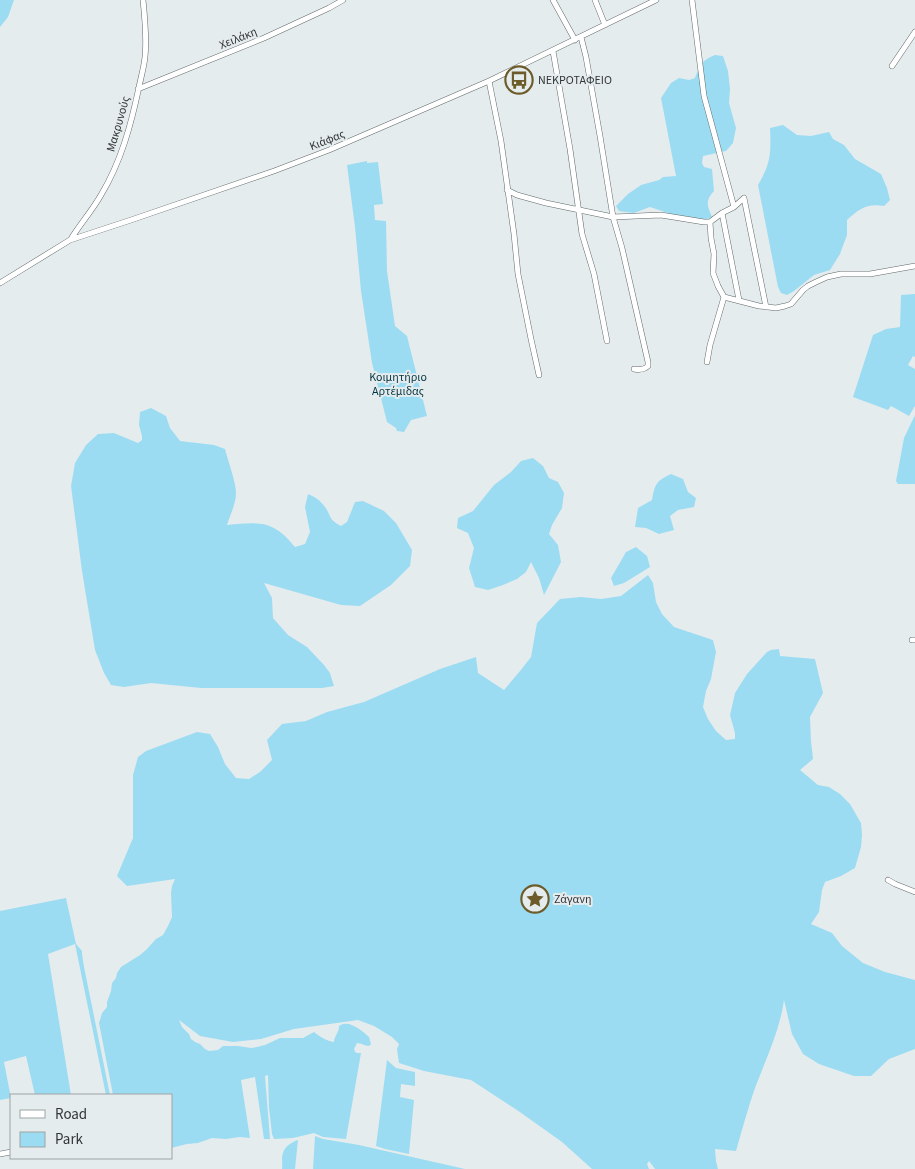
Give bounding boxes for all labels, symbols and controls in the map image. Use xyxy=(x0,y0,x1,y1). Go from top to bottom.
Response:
street label: Χειλάκη xyxy=(217,23,260,54)
bus stop icon: ΝΕΚΡΟΤΑΦΕΙΟ xyxy=(504,65,534,95)
place label: ΝΕΚΡΟΤΑΦΕΙΟ xyxy=(538,72,612,89)
street label: Μακρυνούς xyxy=(102,94,135,154)
street label: Κιάφας xyxy=(307,126,347,155)
park label: Κοιμητήριο Αρτέμιδας xyxy=(369,369,427,400)
place icon: Ζάγανη xyxy=(520,884,550,914)
place label: Ζάγανη xyxy=(554,891,591,908)
legend xyxy=(10,1094,172,1159)
text: Road xyxy=(55,1104,87,1125)
text: Park xyxy=(55,1129,84,1150)

